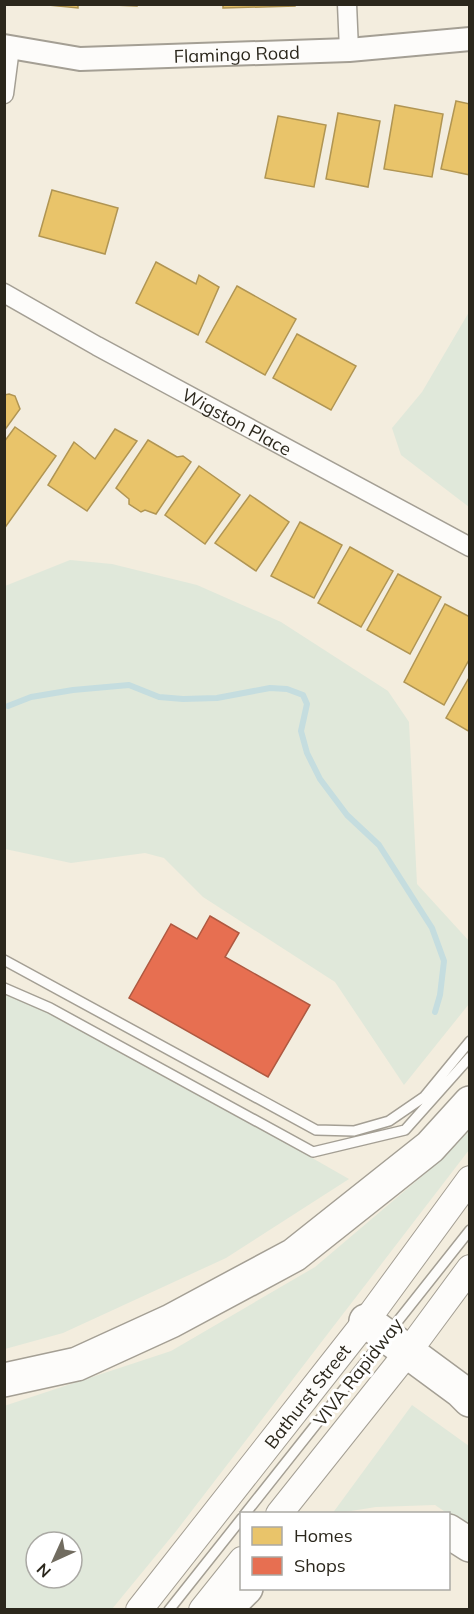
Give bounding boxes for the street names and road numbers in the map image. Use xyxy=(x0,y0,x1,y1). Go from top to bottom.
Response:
street label: Flamingo Road xyxy=(173,40,300,67)
street label: Wigston Place xyxy=(178,383,296,460)
street label: VIVA Rapidway xyxy=(308,1313,408,1431)
street label: Bathurst Street xyxy=(259,1339,355,1453)

